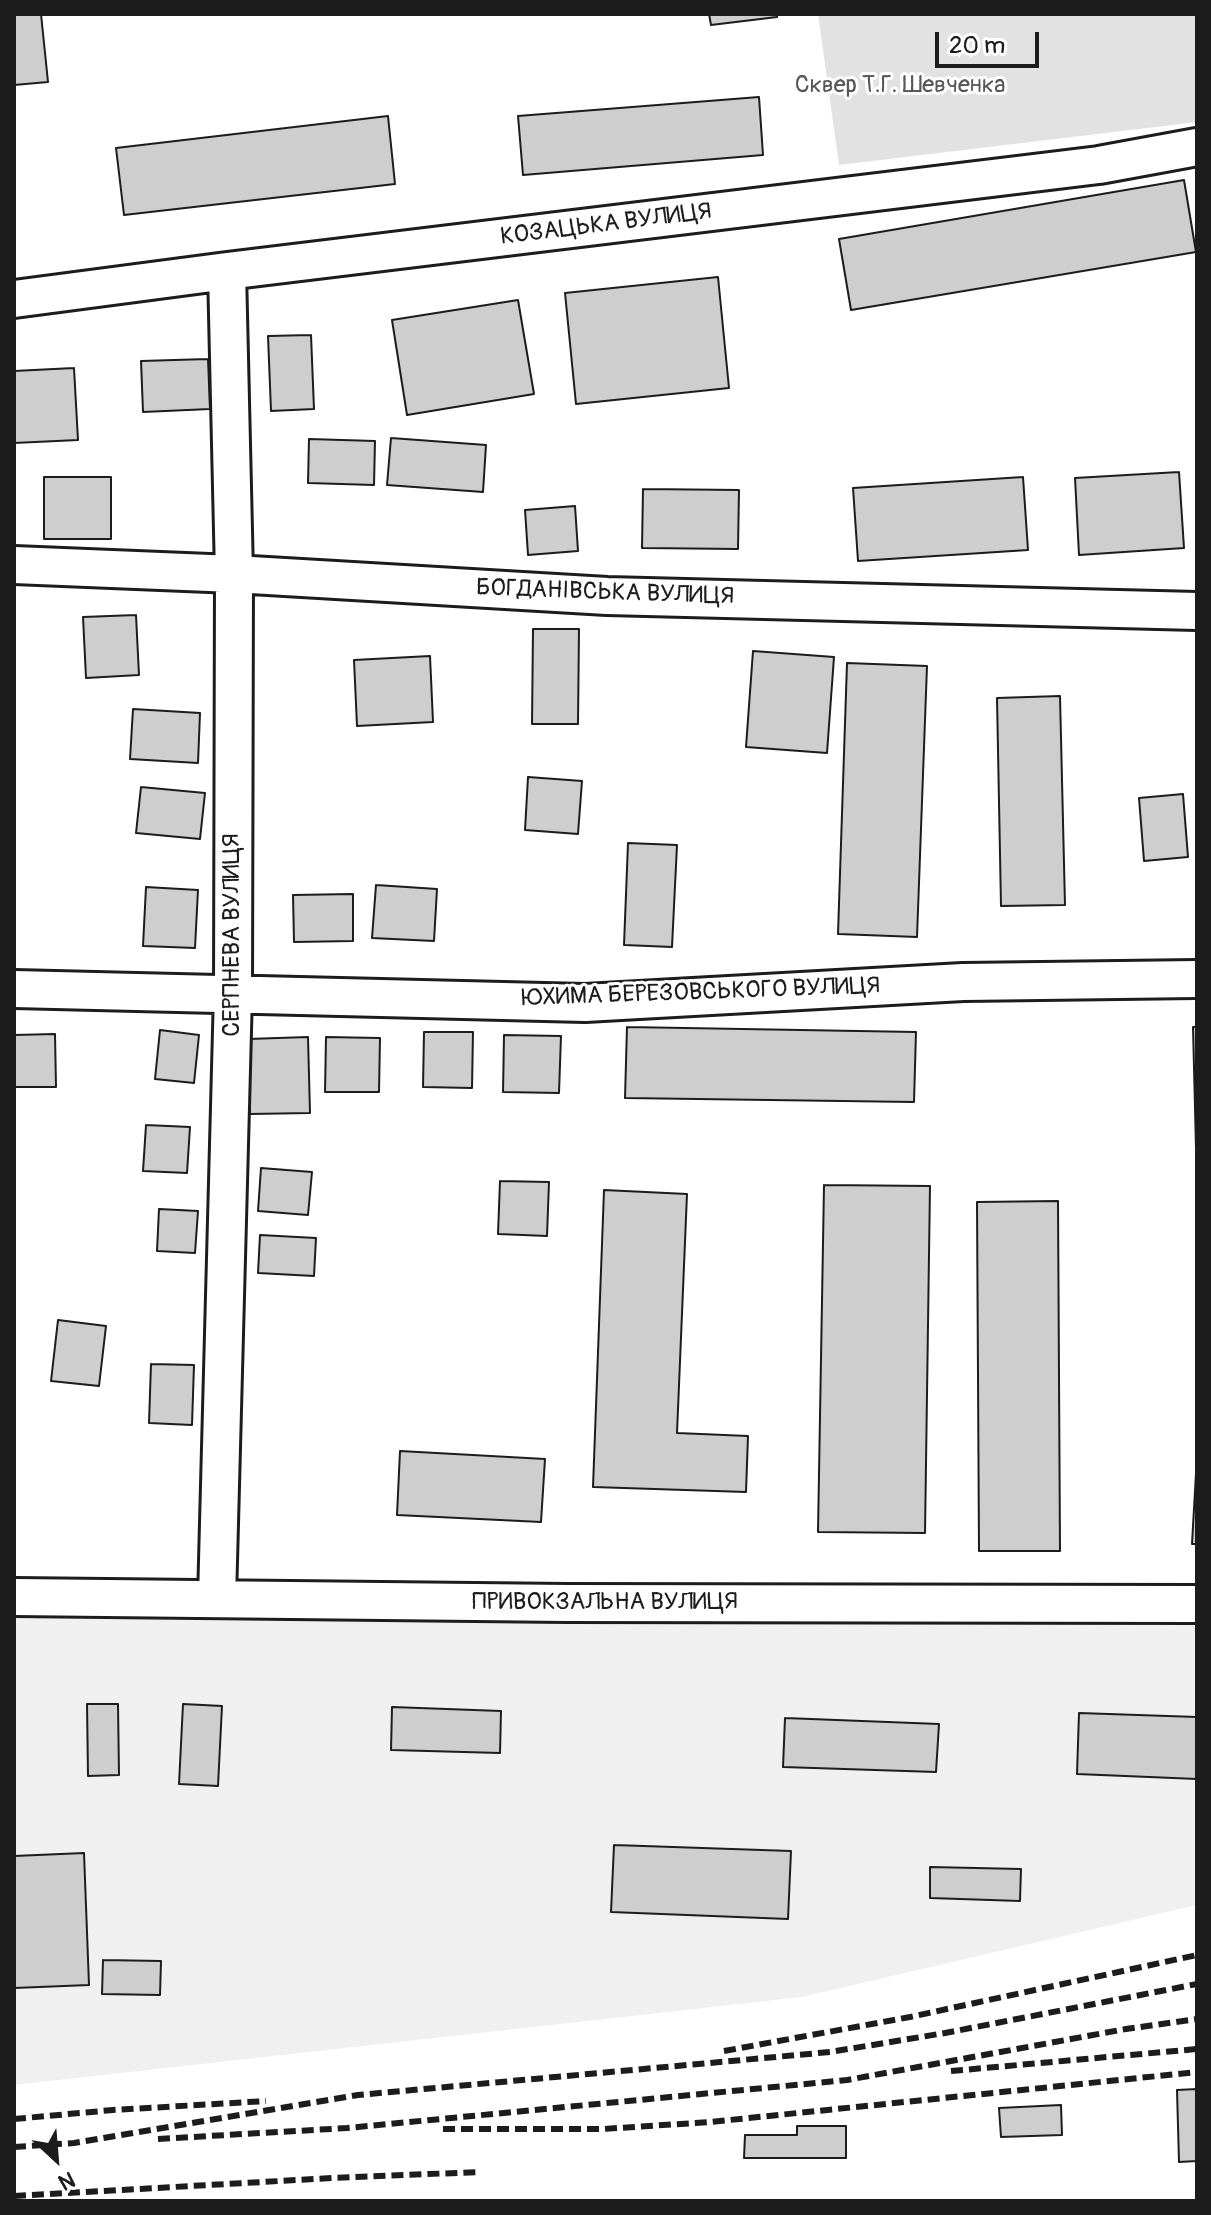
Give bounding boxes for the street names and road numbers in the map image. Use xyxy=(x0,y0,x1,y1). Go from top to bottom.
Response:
street label: КОЗАЦЬКА ВУЛИЦЯ xyxy=(499,198,713,252)
street label: БОГДАНІВСЬКА ВУЛИЦЯ xyxy=(475,574,735,612)
street label: СЕРПНЕВА ВУЛИЦЯ xyxy=(219,833,247,1037)
street label: ЮХИМА БЕРЕЗОВСЬКОГО ВУЛИЦЯ xyxy=(521,972,881,1014)
street label: ПРИВОКЗАЛЬНА ВУЛИЦЯ xyxy=(472,1589,738,1617)

